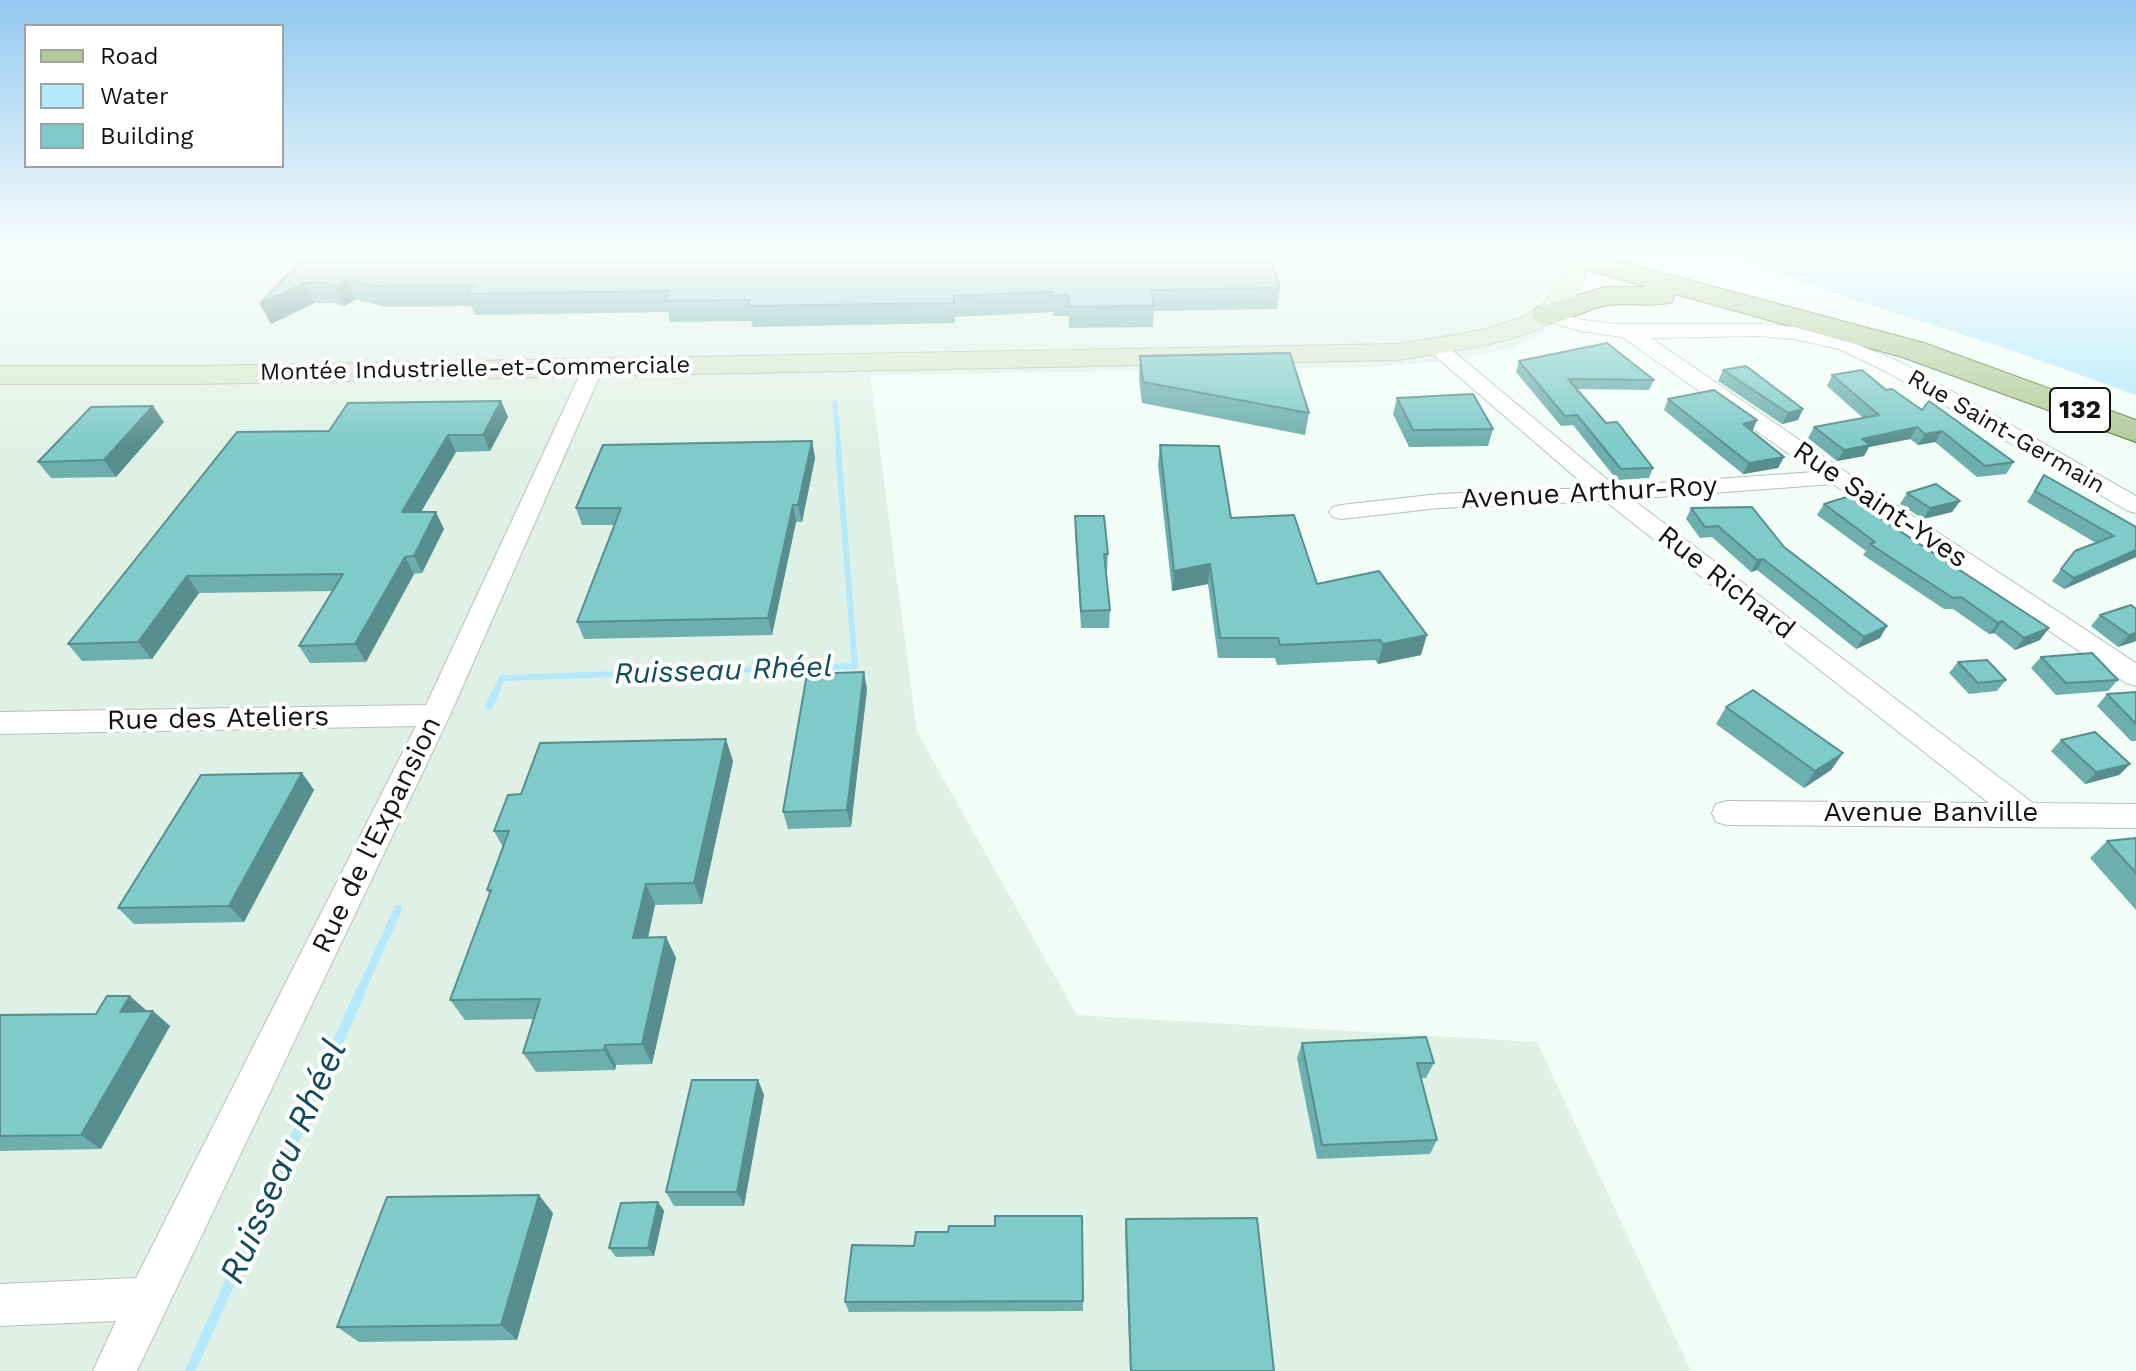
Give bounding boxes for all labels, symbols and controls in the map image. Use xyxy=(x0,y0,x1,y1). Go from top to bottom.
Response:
legend xyxy=(24,24,284,168)
text: Road xyxy=(100,42,159,70)
text: Water xyxy=(100,82,169,110)
text: Building xyxy=(100,122,193,150)
street label: Montée Industrielle-et-Commerciale xyxy=(260,351,690,387)
street label: Rue Saint-Germain xyxy=(1902,364,2110,500)
road number: 132 xyxy=(2050,388,2110,432)
street label: Rue Saint-Yves xyxy=(1786,434,1974,576)
street label: Avenue Arthur-Roy xyxy=(1460,470,1718,516)
street label: Rue Richard xyxy=(1651,519,1801,647)
water label: Ruisseau Rhéel xyxy=(613,649,833,693)
street label: Rue des Ateliers xyxy=(106,700,330,738)
street label: Rue de l'Expansion xyxy=(305,711,449,959)
street label: Avenue Banville xyxy=(1824,796,2038,830)
water label: Ruisseau Rhéel xyxy=(211,1033,357,1291)

